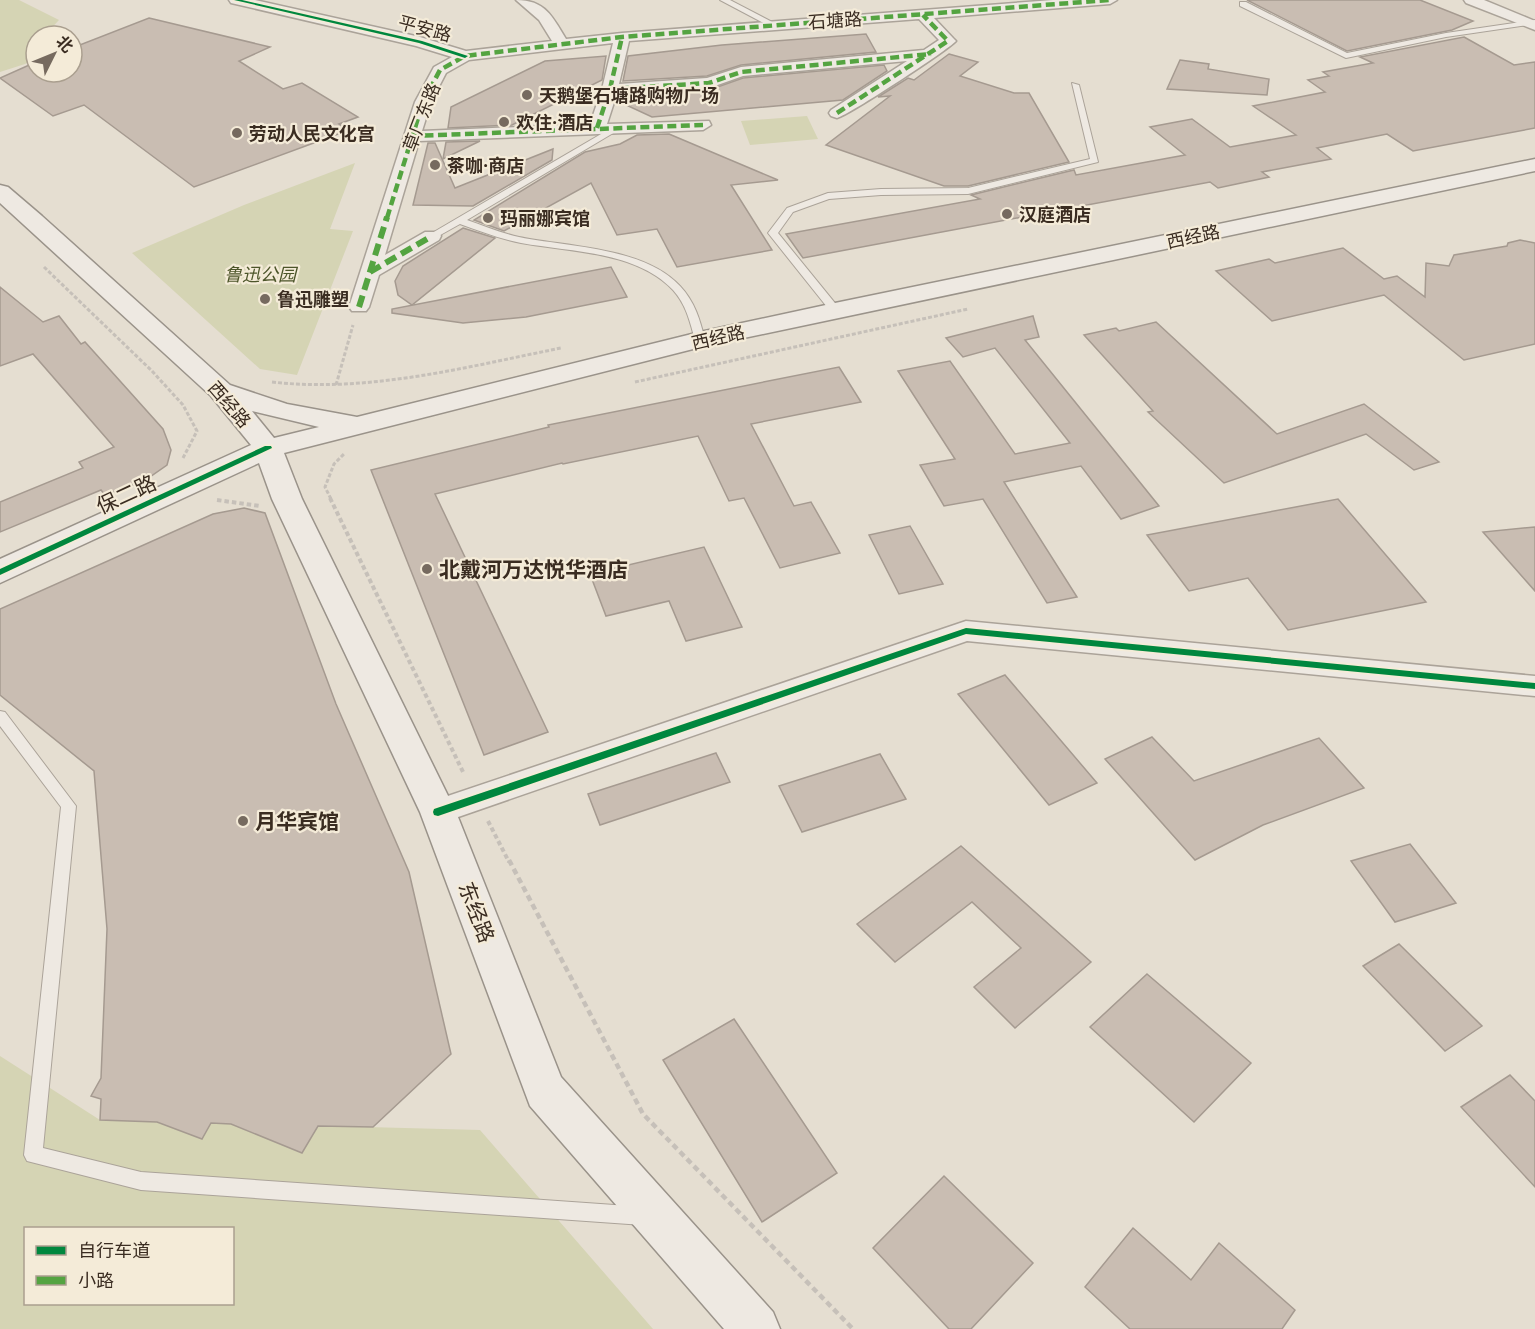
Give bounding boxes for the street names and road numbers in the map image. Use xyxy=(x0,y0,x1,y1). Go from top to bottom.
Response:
street label: 石塘路 xyxy=(807,6,863,34)
street label: 平安路 xyxy=(396,9,454,47)
street label: 草厂东路 xyxy=(397,79,445,155)
street label: 西经路 xyxy=(1164,219,1222,253)
street label: 西经路 xyxy=(689,319,747,355)
street label: 西经路 xyxy=(203,376,257,432)
street label: 保二路 xyxy=(92,468,160,520)
street label: 东经路 xyxy=(453,878,501,946)

